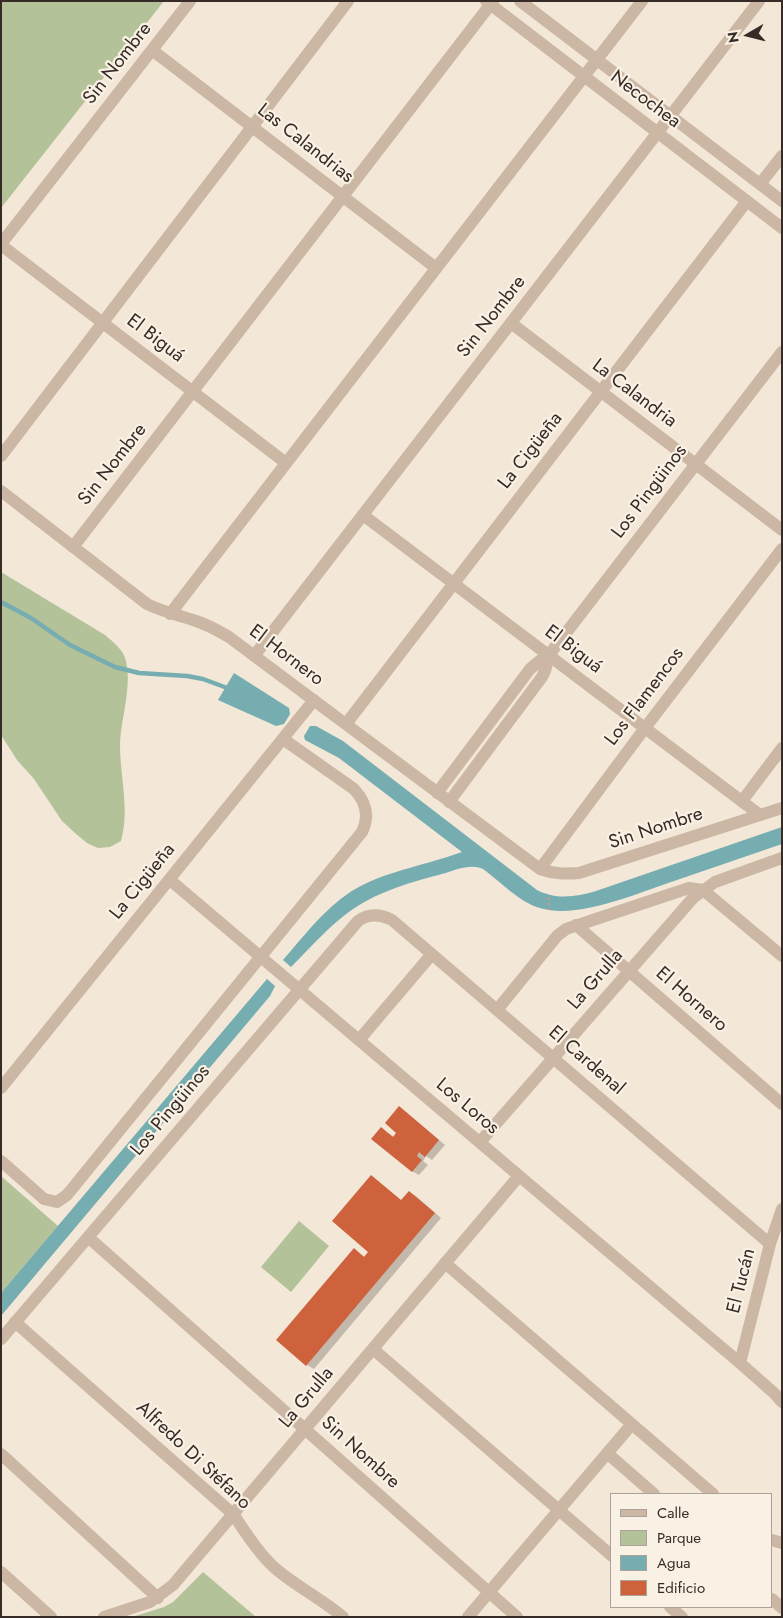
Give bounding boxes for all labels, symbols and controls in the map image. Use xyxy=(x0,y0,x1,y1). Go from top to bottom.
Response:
north arrow xyxy=(723,10,773,60)
street label: Sin Nombre xyxy=(79,18,157,110)
text: N xyxy=(722,30,744,44)
street label: Necochea xyxy=(605,66,685,134)
street label: Las Calandrias xyxy=(252,99,358,189)
street label: Sin Nombre xyxy=(453,271,531,363)
street label: El Biguá xyxy=(122,310,188,368)
street label: La Calandria xyxy=(587,355,681,433)
street label: La Cigüeña xyxy=(494,408,568,494)
street label: Sin Nombre xyxy=(74,419,152,511)
street label: Los Pingüinos xyxy=(607,441,693,543)
street label: El Hornero xyxy=(244,621,328,691)
street label: El Biguá xyxy=(540,621,606,679)
street label: Los Flamencos xyxy=(601,643,689,751)
street label: Sin Nombre xyxy=(606,803,706,855)
street label: La Cigüeña xyxy=(105,839,181,925)
street label: La Grulla xyxy=(564,945,628,1015)
street label: El Hornero xyxy=(651,963,731,1037)
street label: El Cardenal xyxy=(543,1022,629,1100)
street label: Los Pingüinos xyxy=(126,1061,216,1161)
street label: Los Loros xyxy=(431,1074,503,1140)
street label: El Tucán xyxy=(723,1246,761,1316)
street label: La Grulla xyxy=(275,1363,339,1433)
street label: Alfredo Di Stéfano xyxy=(131,1397,255,1515)
street label: Sin Nombre xyxy=(316,1412,404,1494)
legend xyxy=(610,1493,773,1608)
text: Calle xyxy=(657,1502,689,1524)
text: Parque xyxy=(657,1527,701,1549)
text: Agua xyxy=(657,1552,691,1574)
text: Edificio xyxy=(657,1577,705,1599)

